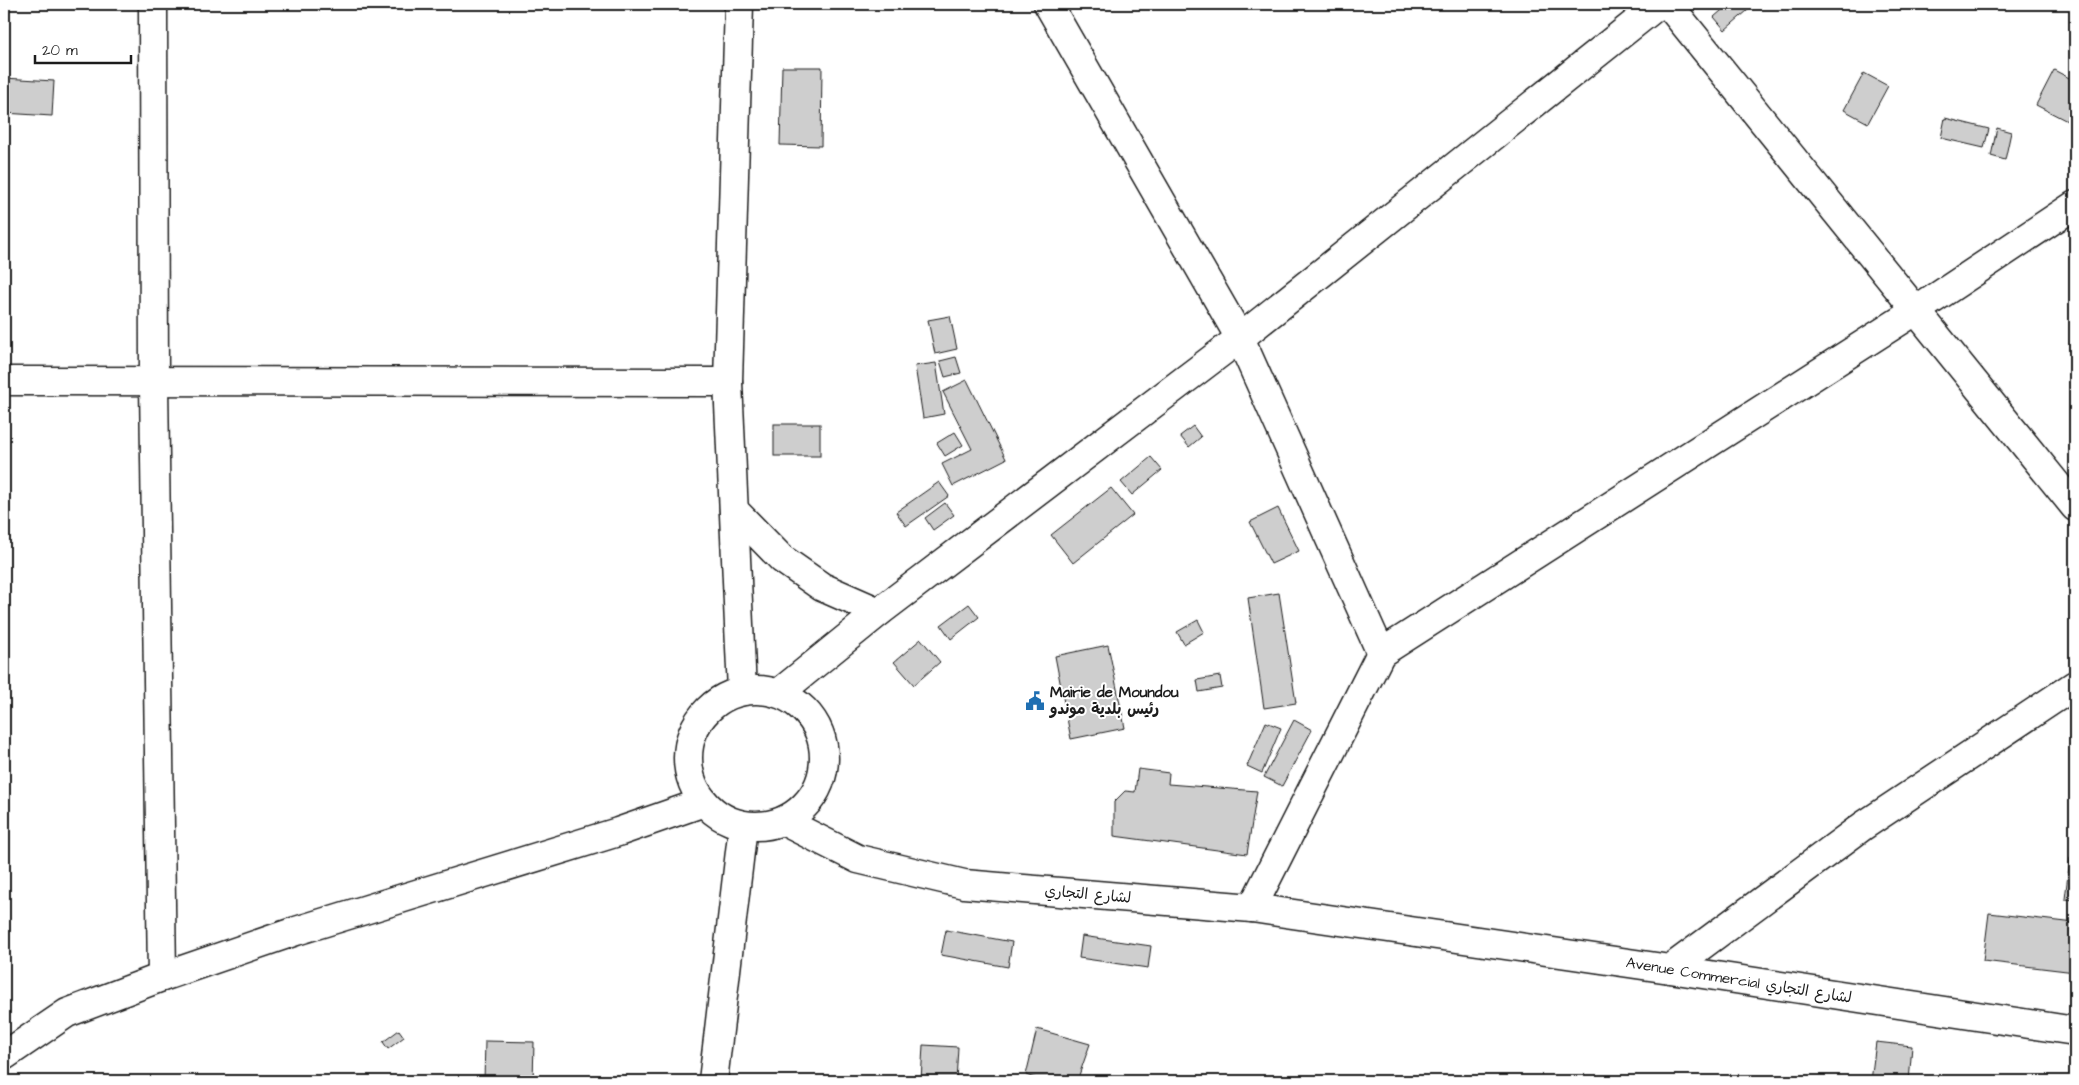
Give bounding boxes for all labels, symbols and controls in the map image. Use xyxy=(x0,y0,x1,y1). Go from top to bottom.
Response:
scale bar xyxy=(35,32,131,64)
text: 20 m xyxy=(42,40,78,61)
place label: Mairie de Moundou رئيس بلدية موندو xyxy=(1048,682,1179,720)
public building icon: Mairie de Moundou رئيس بلدية موندو xyxy=(1024,690,1046,712)
street label: لشارع التجاري xyxy=(1044,880,1132,909)
street label: Avenue Commercial لشارع التجاري xyxy=(1625,952,1853,1009)

